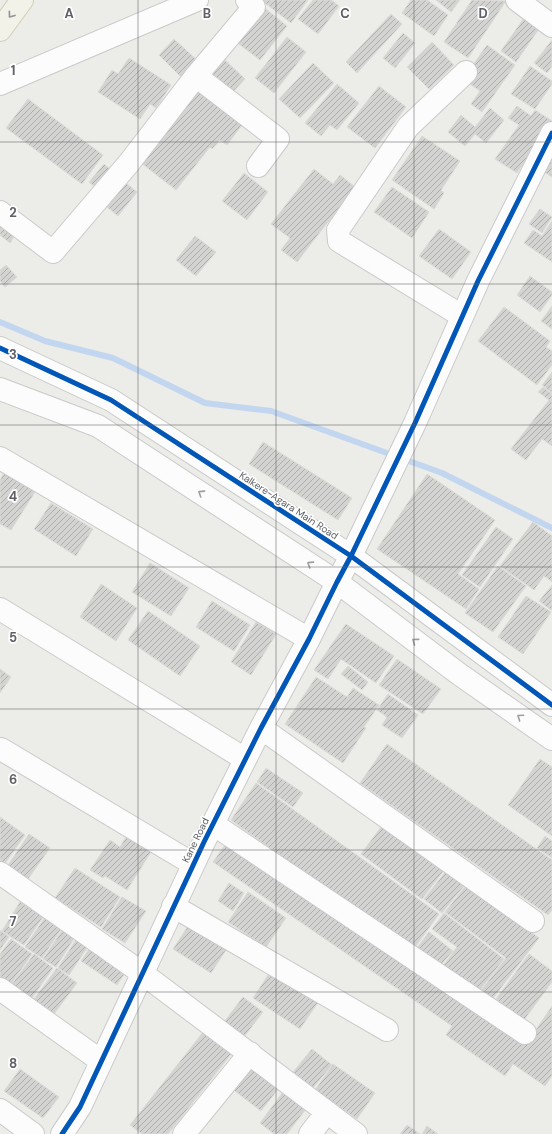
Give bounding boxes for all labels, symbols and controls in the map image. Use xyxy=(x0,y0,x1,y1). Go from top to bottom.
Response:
text: A xyxy=(64,5,74,22)
text: B xyxy=(203,5,211,22)
text: C xyxy=(340,5,350,22)
text: D xyxy=(478,5,488,22)
one-way arrow xyxy=(8,11,16,18)
text: 1 xyxy=(11,62,15,79)
text: 2 xyxy=(9,204,17,221)
text: 3 xyxy=(9,346,17,363)
street label: Kalkere-Agara Main Road xyxy=(237,469,341,542)
text: 4 xyxy=(9,488,17,505)
one-way arrow xyxy=(198,490,205,498)
one-way arrow xyxy=(307,562,314,569)
text: 5 xyxy=(9,629,17,646)
one-way arrow xyxy=(412,639,419,646)
one-way arrow xyxy=(517,714,524,722)
text: 6 xyxy=(9,771,17,788)
street label: Kane Road xyxy=(179,816,212,865)
text: 7 xyxy=(10,913,17,930)
text: 8 xyxy=(9,1055,17,1072)

